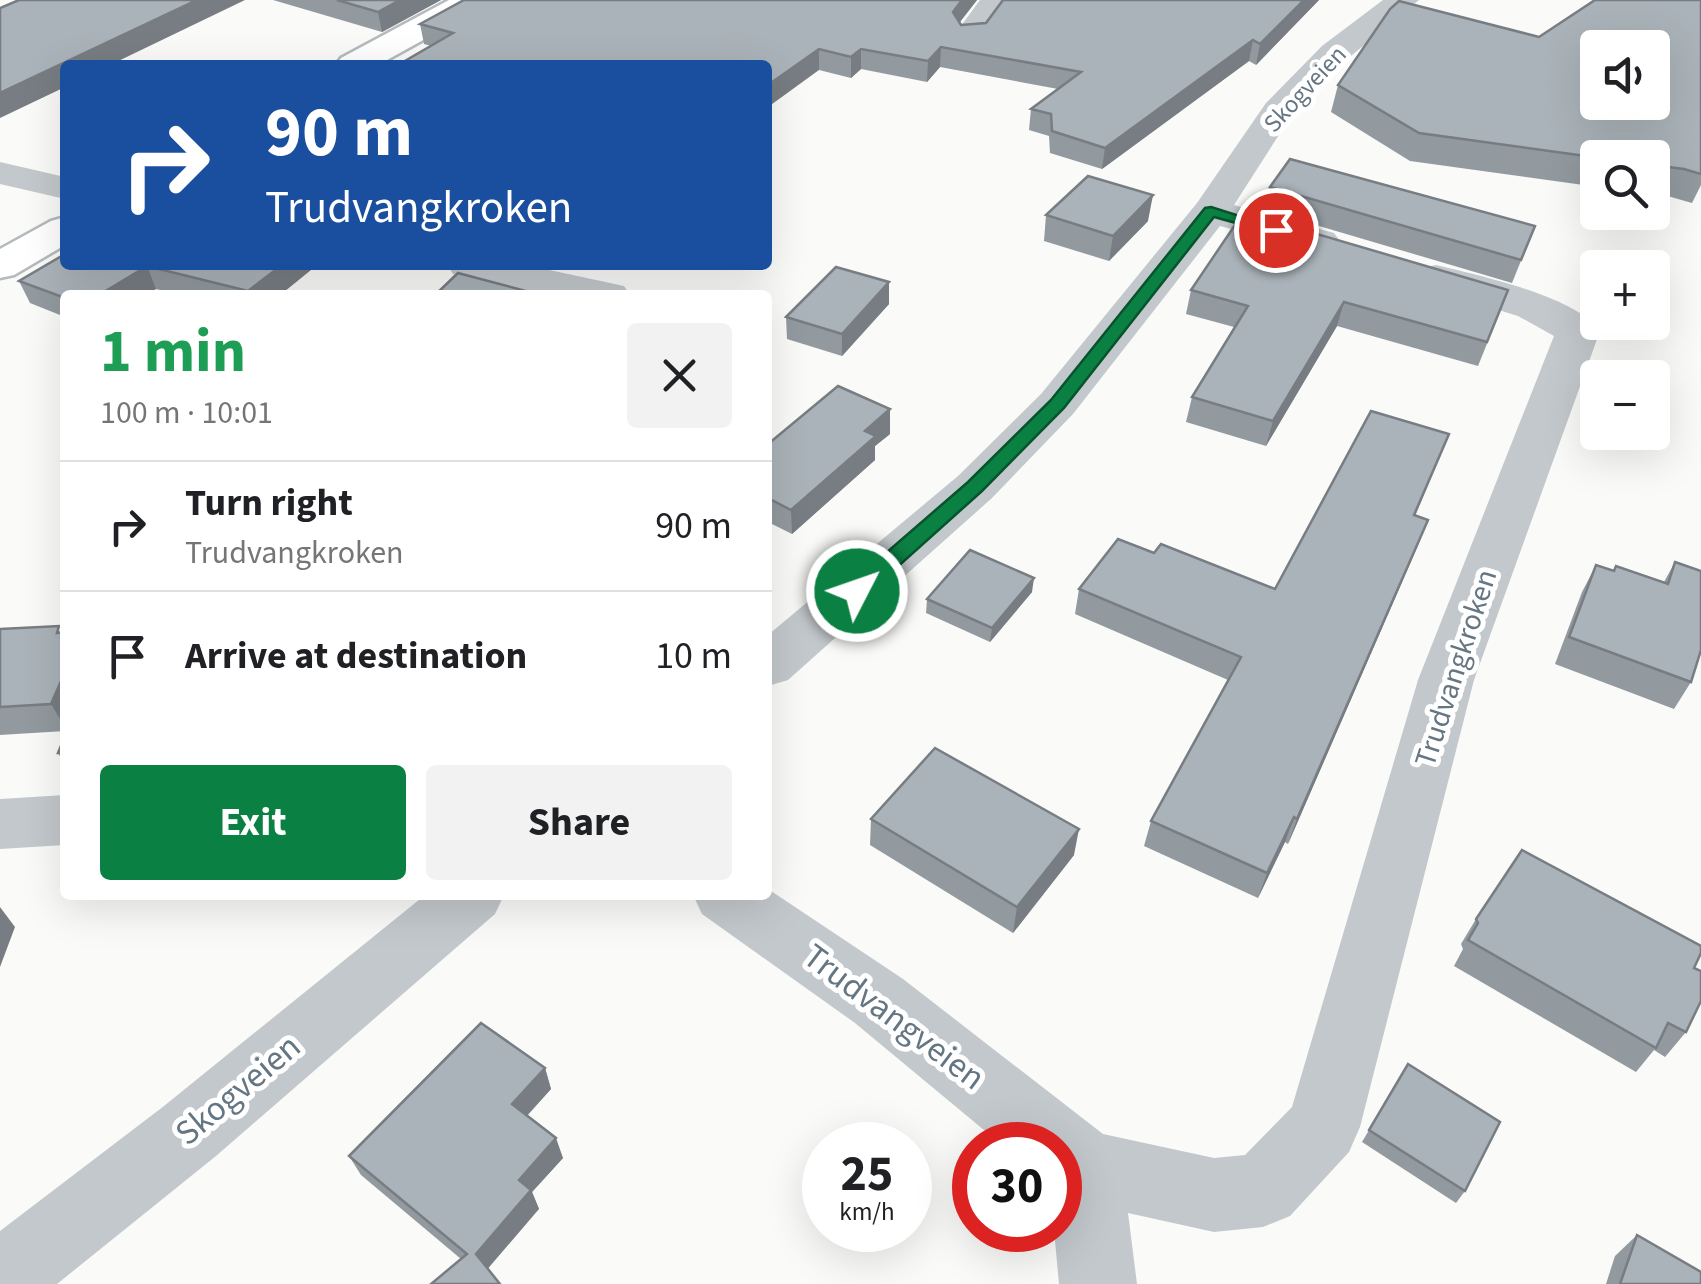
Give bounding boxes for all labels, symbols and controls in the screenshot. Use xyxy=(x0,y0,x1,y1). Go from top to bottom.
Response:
map controls xyxy=(1580,30,1670,450)
button: sound xyxy=(1580,30,1670,120)
street label: Skogveien xyxy=(1255,37,1355,141)
text: 90 m xyxy=(265,83,413,183)
icon: right xyxy=(100,100,230,230)
button: search xyxy=(1580,140,1670,230)
text: Trudvangkroken xyxy=(265,176,572,240)
pin xyxy=(1234,188,1319,273)
icon: arrive xyxy=(1249,203,1304,258)
button: + xyxy=(1580,250,1670,340)
text: 1 min xyxy=(100,310,246,395)
button: close xyxy=(627,323,732,428)
button: − xyxy=(1580,360,1670,450)
text: 100 m · 10:01 xyxy=(100,390,273,436)
text: Turn right xyxy=(185,476,353,530)
icon: right xyxy=(100,499,155,554)
text: 90 m xyxy=(655,499,732,553)
text: Trudvangkroken xyxy=(185,530,404,576)
position arrow xyxy=(805,539,909,643)
street label: Trudvangkroken xyxy=(1404,564,1508,772)
icon: arrive xyxy=(100,629,155,684)
text: Arrive at destination xyxy=(185,629,527,683)
text: 10 m xyxy=(655,629,732,683)
button: Exit xyxy=(100,765,406,880)
button: Share xyxy=(426,765,732,880)
street label: Trudvangveien xyxy=(793,932,995,1102)
street label: Skogveien xyxy=(164,1022,312,1158)
speed limit sign: 30 xyxy=(952,1122,1082,1252)
text: 25 xyxy=(841,1139,893,1210)
text: km/h xyxy=(839,1194,895,1230)

